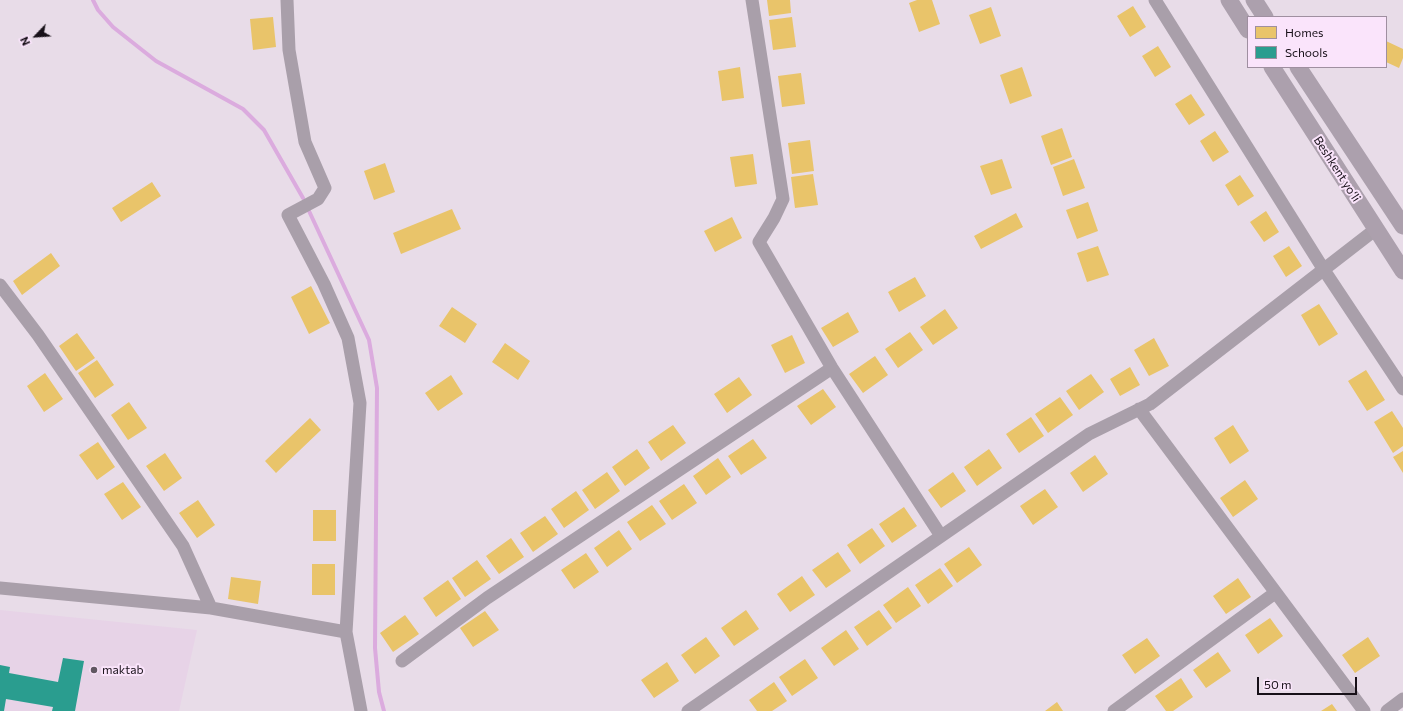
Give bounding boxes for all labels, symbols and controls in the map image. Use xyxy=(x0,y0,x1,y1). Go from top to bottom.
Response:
north arrow xyxy=(16,16,56,56)
legend xyxy=(1247,16,1387,68)
text: Homes xyxy=(1285,25,1323,39)
text: N xyxy=(17,35,32,48)
text: Schools xyxy=(1285,45,1328,59)
street label: Beshkent yoʻli xyxy=(1311,134,1363,204)
place label: maktab xyxy=(102,663,144,677)
marker: maktab xyxy=(89,665,99,675)
scale bar xyxy=(1259,669,1359,695)
text: 50 m xyxy=(1264,677,1292,691)

